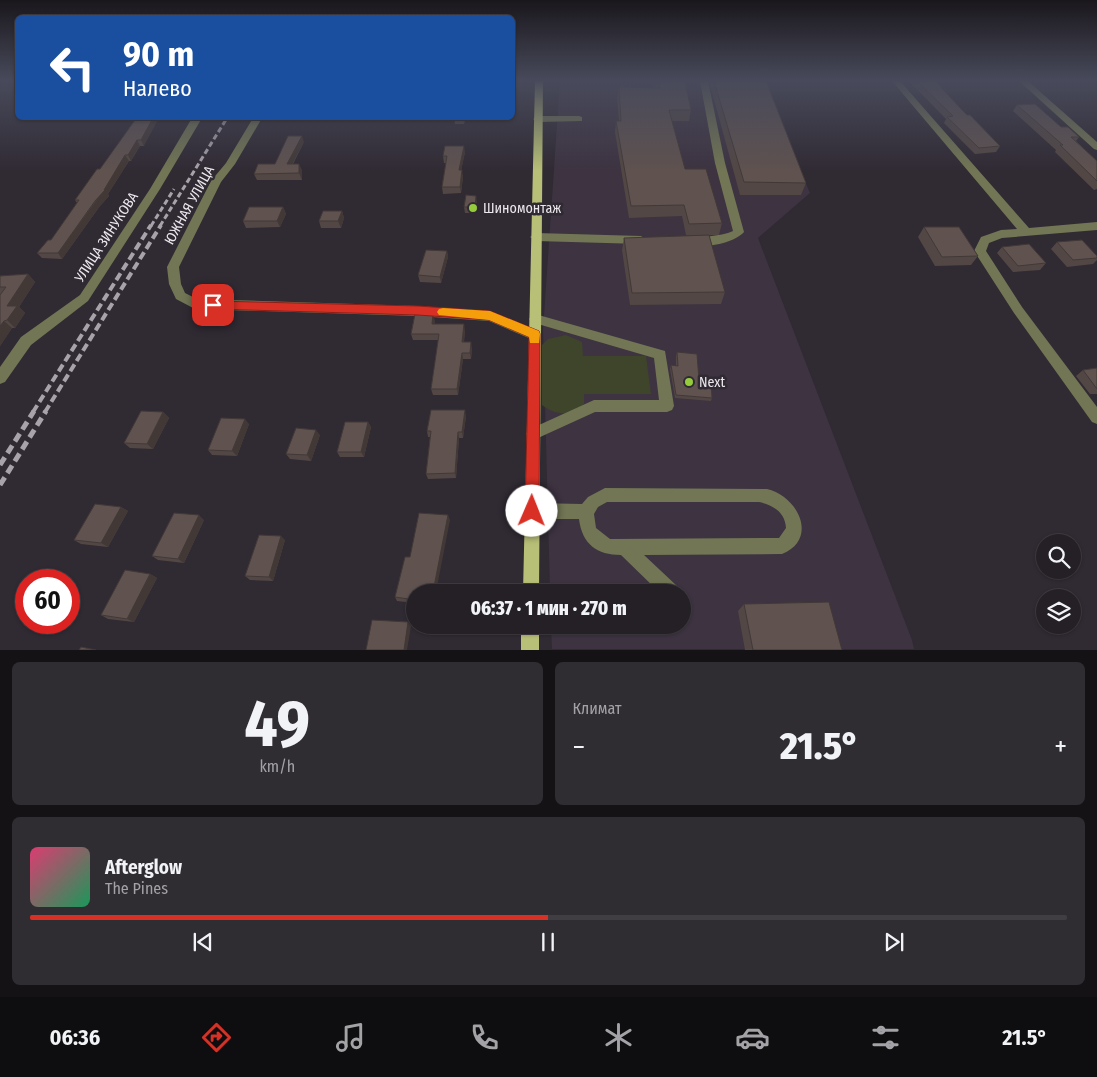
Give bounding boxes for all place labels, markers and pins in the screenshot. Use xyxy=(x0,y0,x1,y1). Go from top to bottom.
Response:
place label: Шиномонтаж xyxy=(483,200,561,217)
marker: Шиномонтаж xyxy=(467,202,479,214)
pin xyxy=(192,284,234,326)
place label: Next xyxy=(699,374,725,391)
marker: Next xyxy=(683,376,695,388)

